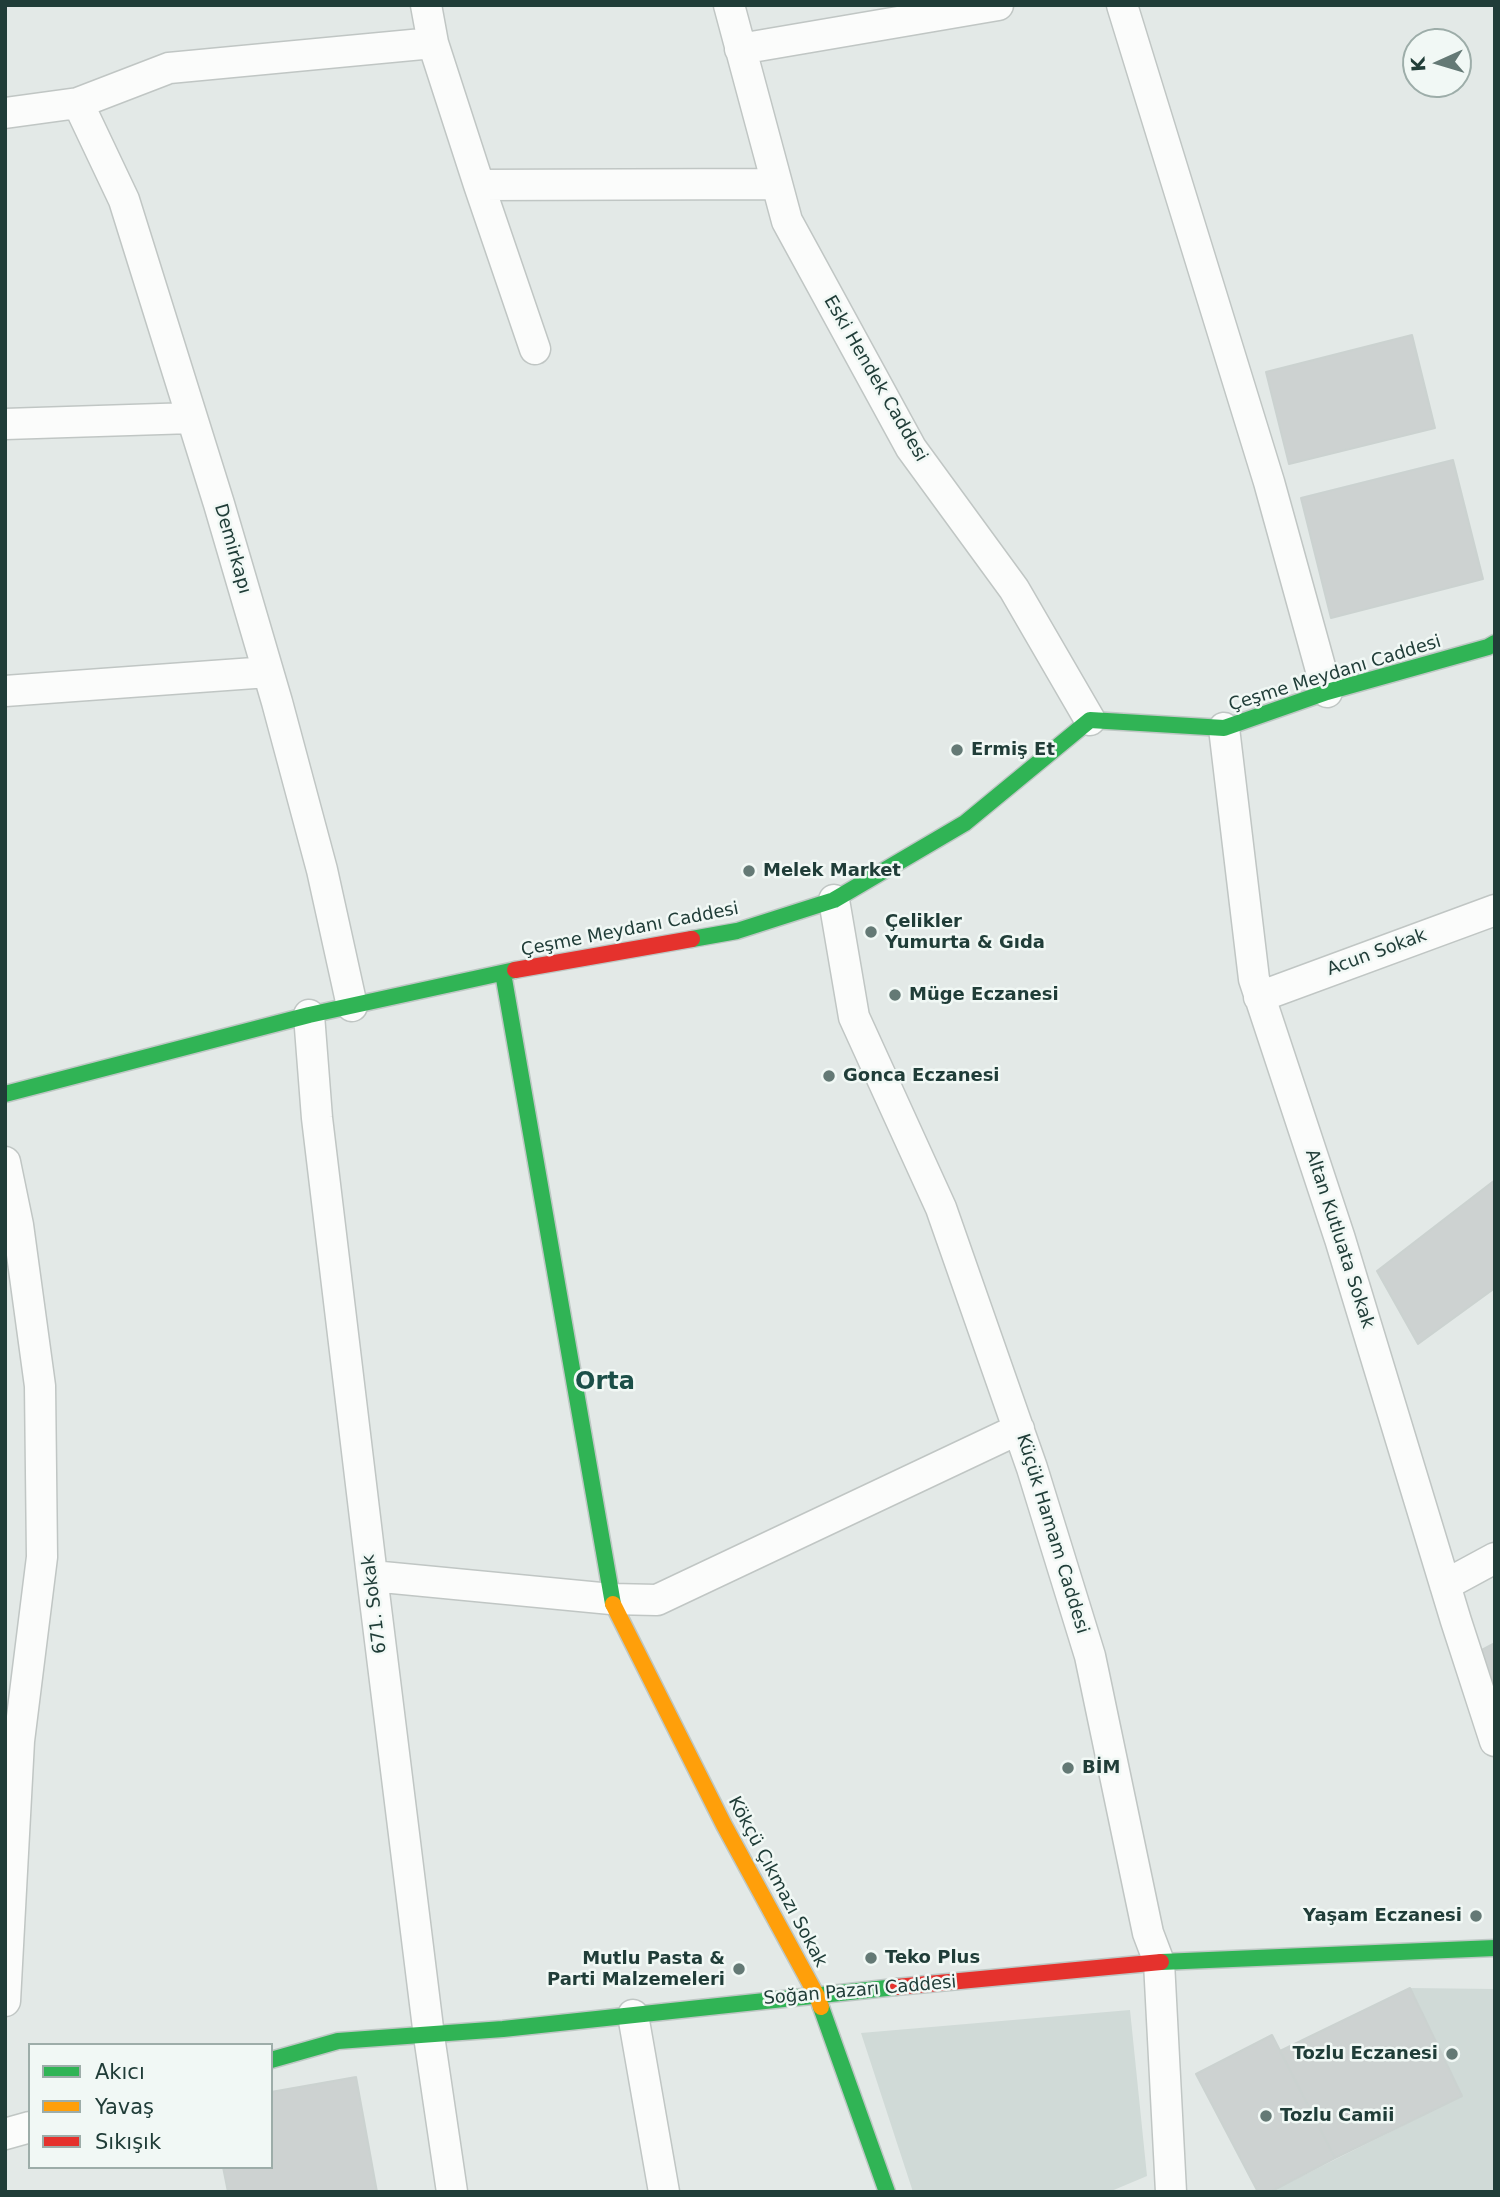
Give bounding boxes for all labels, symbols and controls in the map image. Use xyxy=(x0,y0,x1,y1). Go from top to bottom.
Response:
north arrow xyxy=(1402,28,1472,98)
text: K xyxy=(1407,56,1430,72)
street label: Eski Hendek Caddesi xyxy=(819,292,931,466)
street label: Demirkapı xyxy=(209,502,255,596)
street label: Çeşme Meydanı Caddesi xyxy=(1226,631,1444,717)
place label: Ermiş Et xyxy=(971,739,1055,761)
marker: Ermiş Et xyxy=(949,742,965,758)
place label: Melek Market xyxy=(763,860,901,882)
marker: Melek Market xyxy=(741,863,757,879)
street label: Çeşme Meydanı Caddesi xyxy=(519,898,741,962)
place label: Çelikler Yumurta & Gıda xyxy=(885,911,1045,954)
marker: Çelikler Yumurta & Gıda xyxy=(863,924,879,940)
street label: Acun Sokak xyxy=(1324,925,1430,981)
place label: Müge Eczanesi xyxy=(909,984,1059,1006)
marker: Müge Eczanesi xyxy=(887,987,903,1003)
place label: Gonca Eczanesi xyxy=(843,1065,1000,1087)
marker: Gonca Eczanesi xyxy=(821,1068,837,1084)
street label: Altan Kutluata Sokak xyxy=(1300,1147,1378,1331)
district label: Orta xyxy=(575,1369,635,1397)
street label: Küçük Hamam Caddesi xyxy=(1011,1431,1093,1637)
street label: 671. Sokak xyxy=(358,1553,392,1655)
place label: BİM xyxy=(1082,1757,1120,1779)
marker: BİM xyxy=(1060,1760,1076,1776)
street label: Kökçü Çıkmazı Sokak xyxy=(723,1793,831,1971)
place label: Yaşam Eczanesi xyxy=(1303,1905,1462,1927)
marker: Yaşam Eczanesi xyxy=(1468,1908,1484,1924)
place label: Teko Plus xyxy=(885,1947,980,1969)
place label: Mutlu Pasta & Parti Malzemeleri xyxy=(547,1948,725,1990)
marker: Teko Plus xyxy=(863,1950,879,1966)
marker: Mutlu Pasta & Parti Malzemeleri xyxy=(731,1961,747,1977)
street label: Soğan Pazarı Caddesi xyxy=(763,1972,957,2010)
legend xyxy=(28,2043,273,2169)
place label: Tozlu Eczanesi xyxy=(1293,2043,1438,2065)
marker: Tozlu Eczanesi xyxy=(1444,2046,1460,2062)
text: Akıcı xyxy=(95,2060,145,2084)
text: Yavaş xyxy=(95,2095,154,2119)
place label: Tozlu Camii xyxy=(1280,2105,1394,2127)
marker: Tozlu Camii xyxy=(1258,2108,1274,2124)
text: Sıkışık xyxy=(95,2130,161,2154)

